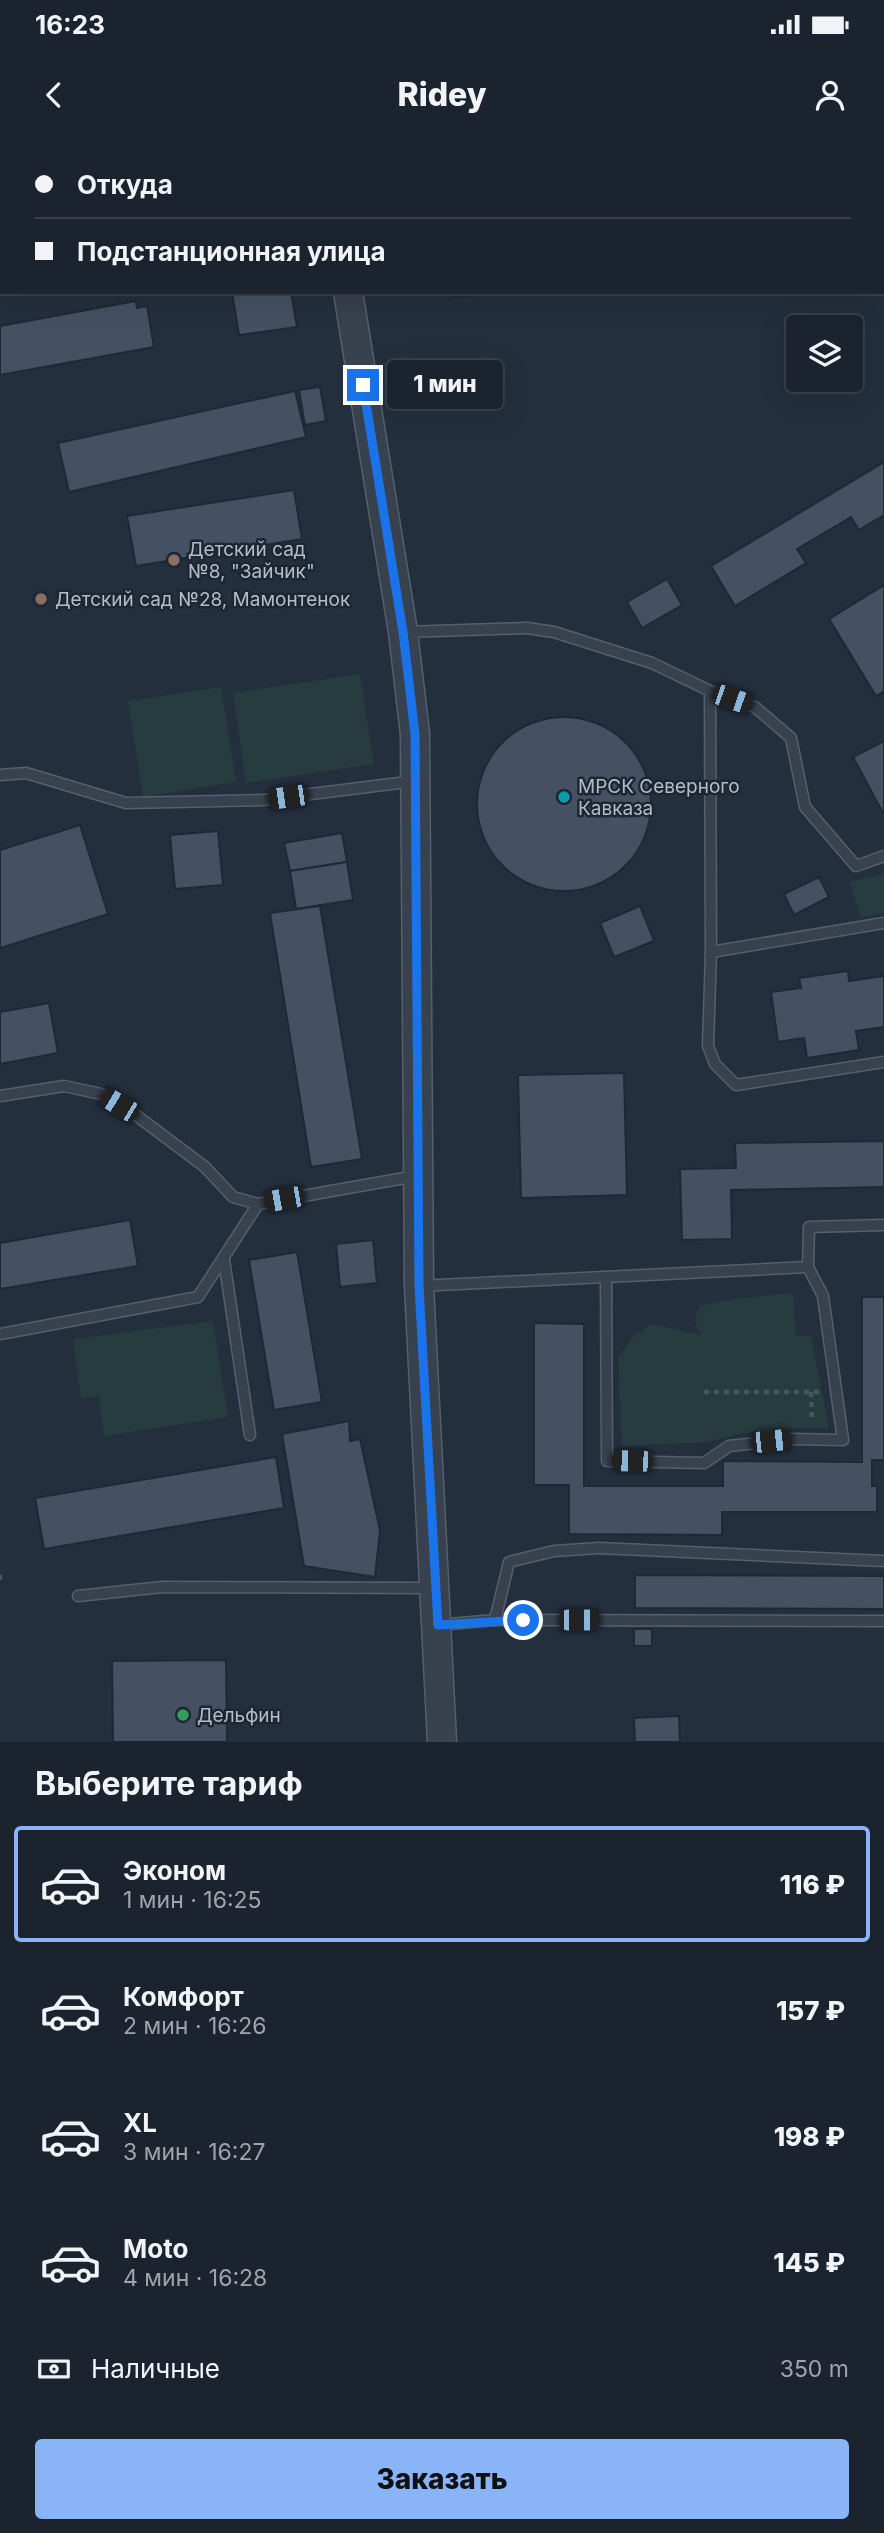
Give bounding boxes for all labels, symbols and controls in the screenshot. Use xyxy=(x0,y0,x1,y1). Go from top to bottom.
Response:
text: 16:23 xyxy=(35,9,105,40)
text: Ridey xyxy=(397,75,487,114)
icon: back xyxy=(35,76,73,114)
icon: person xyxy=(811,76,849,114)
text: Откуда xyxy=(77,169,173,200)
text: Подстанционная улица xyxy=(77,236,386,267)
map controls xyxy=(786,315,863,392)
button: layers xyxy=(786,315,863,392)
callout: 1 мин xyxy=(388,360,503,410)
route end xyxy=(347,369,379,401)
text: 1 мин xyxy=(413,370,477,398)
place label: Детский сад №8, "Зайчик" xyxy=(188,538,315,583)
marker: Детский сад №8, "Зайчик" xyxy=(166,552,182,568)
place label: Детский сад №28, Мамонтенок xyxy=(55,588,351,611)
marker: Детский сад №28, Мамонтенок xyxy=(33,591,49,607)
car xyxy=(709,682,756,716)
place label: МРСК Северного Кавказа xyxy=(578,775,740,820)
car xyxy=(266,784,311,810)
marker: МРСК Северного Кавказа xyxy=(556,789,572,805)
car xyxy=(96,1085,143,1125)
car xyxy=(262,1185,307,1213)
car xyxy=(750,1428,793,1454)
car xyxy=(611,1450,654,1472)
route start xyxy=(507,1604,539,1636)
car xyxy=(559,1610,601,1631)
place label: Дельфин xyxy=(197,1704,281,1727)
marker: Дельфин xyxy=(175,1707,191,1723)
text: Выберите тариф xyxy=(35,1764,303,1803)
icon: car xyxy=(39,1853,102,1916)
text: Эконом xyxy=(123,1855,226,1886)
text: 116 ₽ xyxy=(779,1869,845,1900)
text: 1 мин · 16:25 xyxy=(123,1886,262,1914)
icon: car xyxy=(39,1979,102,2042)
text: Комфорт xyxy=(123,1981,244,2012)
text: 157 ₽ xyxy=(776,1995,845,2026)
text: 2 мин · 16:26 xyxy=(123,2012,267,2040)
icon: car xyxy=(39,2105,102,2168)
text: XL xyxy=(123,2107,157,2138)
text: 198 ₽ xyxy=(774,2121,845,2152)
text: 3 мин · 16:27 xyxy=(123,2138,265,2166)
icon: car xyxy=(39,2231,102,2294)
text: Moto xyxy=(123,2233,188,2264)
text: 145 ₽ xyxy=(773,2247,845,2278)
text: 4 мин · 16:28 xyxy=(123,2264,267,2292)
icon: cash xyxy=(35,2350,73,2388)
text: Наличные xyxy=(91,2353,220,2384)
text: 350 m xyxy=(780,2355,849,2383)
button: Заказать xyxy=(35,2439,849,2519)

